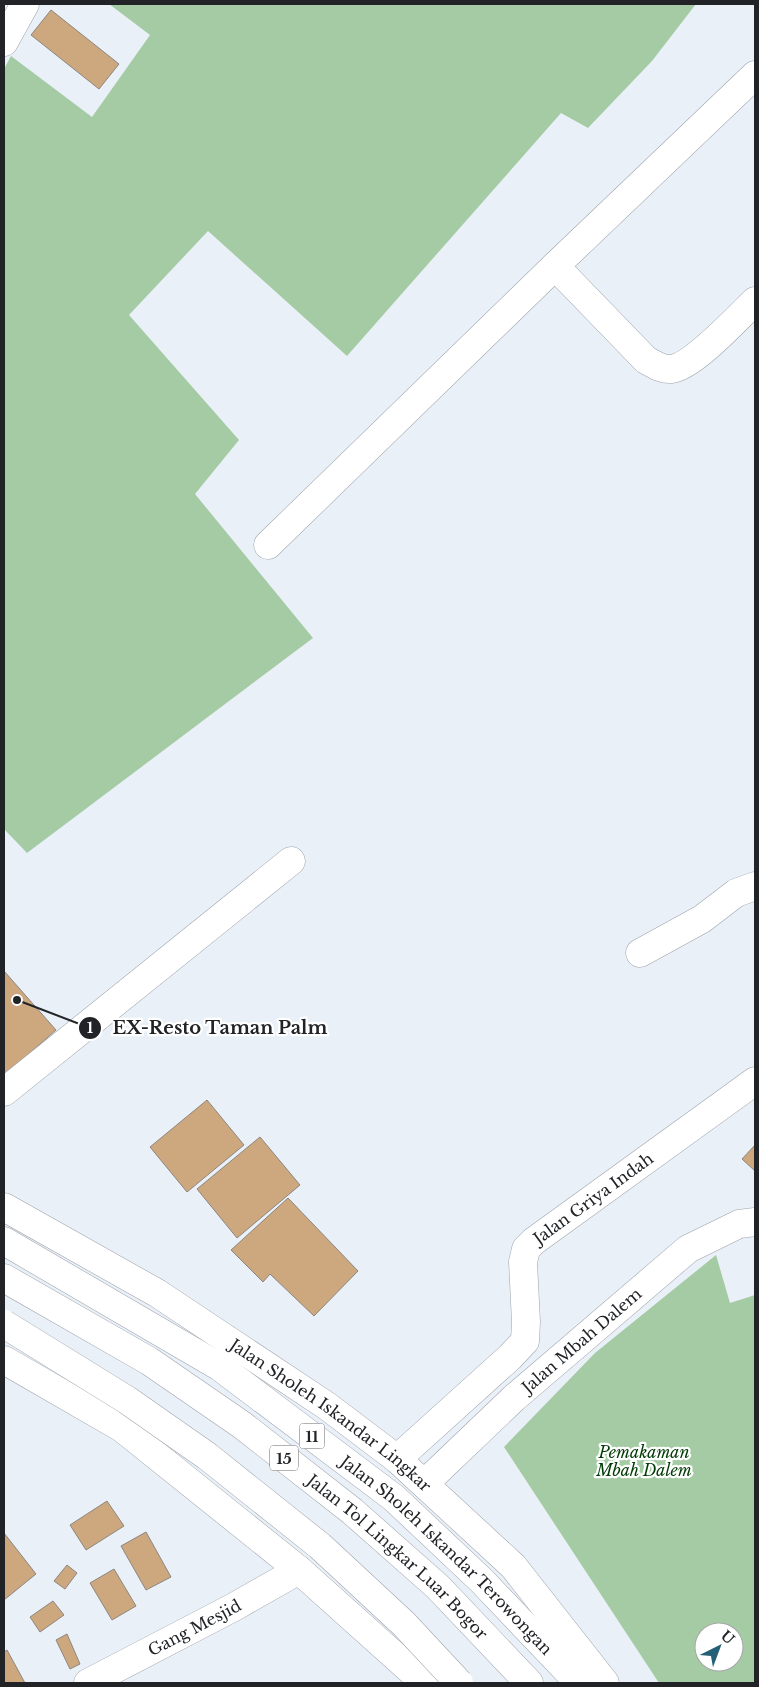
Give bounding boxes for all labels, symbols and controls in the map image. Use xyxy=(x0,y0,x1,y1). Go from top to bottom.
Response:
callout: EX-Resto Taman Palm xyxy=(78,1012,338,1045)
text: EX-Resto Taman Palm xyxy=(113,1017,327,1039)
text: 1 xyxy=(87,1018,94,1037)
street label: Jalan Griya Indah xyxy=(528,1148,657,1249)
street label: Jalan Mbah Dalem xyxy=(516,1283,645,1398)
street label: Jalan Sholeh Iskandar Lingkar xyxy=(225,1333,436,1496)
road number: 11 xyxy=(300,1424,324,1448)
park label: Pemakaman Mbah Dalem xyxy=(595,1442,692,1480)
road number: 15 xyxy=(270,1446,298,1470)
street label: Jalan Sholeh Iskandar Terowongan xyxy=(335,1450,557,1659)
street label: Jalan Tol Lingkar Luar Bogor xyxy=(302,1469,492,1644)
street label: Gang Mesjid xyxy=(144,1595,245,1660)
north arrow xyxy=(694,1622,744,1672)
text: U xyxy=(717,1627,739,1649)

